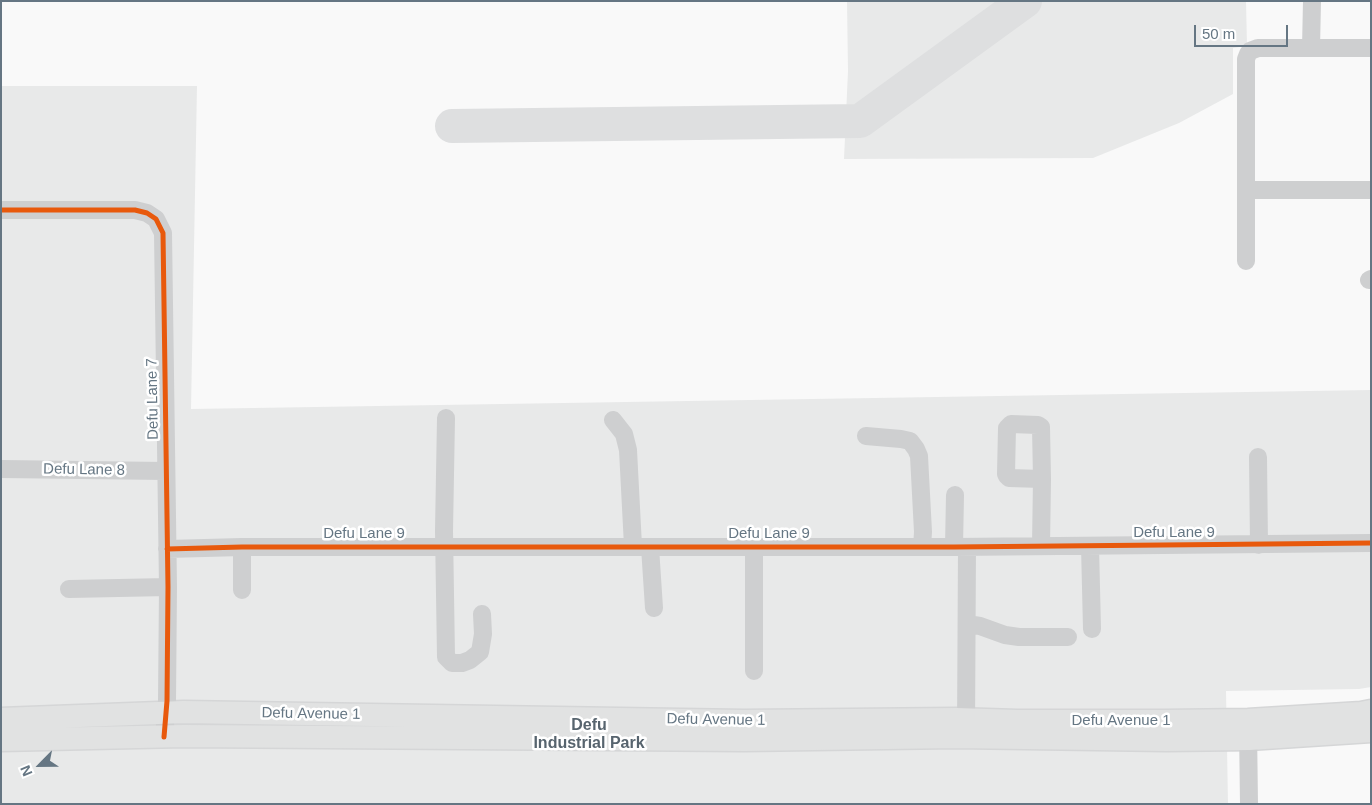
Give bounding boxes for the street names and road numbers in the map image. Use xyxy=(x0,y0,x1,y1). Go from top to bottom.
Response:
street label: Defu Lane 7 xyxy=(143,358,163,440)
street label: Defu Lane 8 xyxy=(43,460,125,480)
street label: Defu Lane 9 xyxy=(1133,524,1215,542)
street label: Defu Lane 9 xyxy=(323,525,405,543)
street label: Defu Lane 9 xyxy=(728,525,810,543)
street label: Defu Avenue 1 xyxy=(261,704,361,724)
street label: Defu Avenue 1 xyxy=(666,710,766,730)
street label: Defu Avenue 1 xyxy=(1072,712,1170,730)

